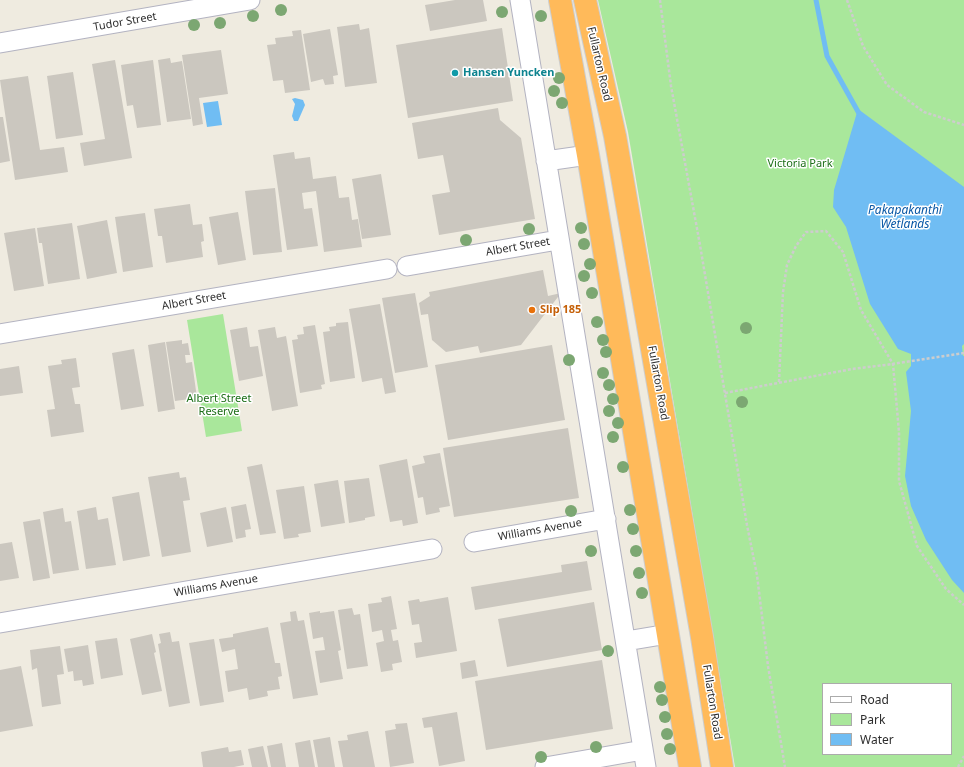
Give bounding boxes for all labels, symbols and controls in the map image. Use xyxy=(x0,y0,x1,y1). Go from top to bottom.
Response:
street label: Tudor Street xyxy=(92,10,158,34)
street label: Fullarton Road xyxy=(584,26,614,102)
place label: Hansen Yuncken xyxy=(463,66,554,80)
marker: Hansen Yuncken xyxy=(450,68,460,78)
park label: Victoria Park xyxy=(768,157,832,171)
water label: Pakapakanthi Wetlands xyxy=(868,204,942,232)
street label: Albert Street xyxy=(485,235,551,259)
street label: Albert Street xyxy=(161,289,227,313)
place label: Slip 185 xyxy=(540,303,581,317)
marker: Slip 185 xyxy=(527,305,537,315)
street label: Fullarton Road xyxy=(645,345,671,421)
park label: Albert Street Reserve xyxy=(187,392,251,418)
street label: Williams Avenue xyxy=(497,516,583,544)
street label: Williams Avenue xyxy=(173,572,259,600)
street label: Fullarton Road xyxy=(700,664,724,740)
legend xyxy=(822,683,952,755)
text: Road xyxy=(860,691,889,708)
text: Park xyxy=(860,711,885,728)
text: Water xyxy=(860,731,894,748)

